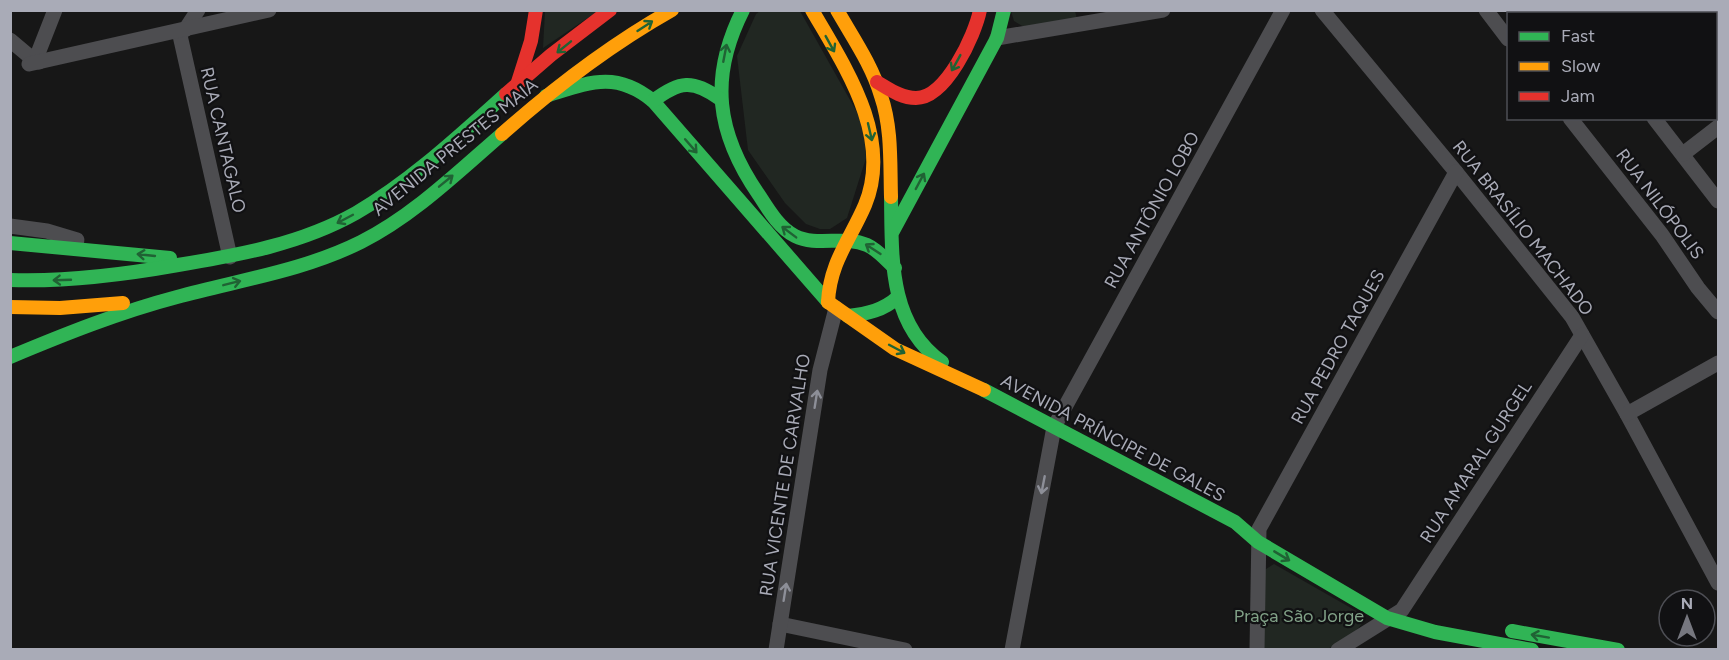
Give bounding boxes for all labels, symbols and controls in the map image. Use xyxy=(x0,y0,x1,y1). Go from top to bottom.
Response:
legend xyxy=(1507,12,1717,120)
one-way arrow xyxy=(636,20,653,32)
text: Fast xyxy=(1561,25,1595,47)
one-way arrow xyxy=(825,35,837,52)
one-way arrow xyxy=(556,40,572,53)
one-way arrow xyxy=(720,43,731,63)
one-way arrow xyxy=(950,55,962,72)
text: Slow xyxy=(1561,55,1600,77)
street label: RUA CANTAGALO xyxy=(196,65,250,215)
street label: AVENIDA PRESTES MAIA xyxy=(368,74,542,220)
text: Jam xyxy=(1561,85,1595,107)
one-way arrow xyxy=(864,122,876,141)
street label: RUA ANTÔNIO LOBO xyxy=(1100,128,1204,292)
street label: RUA BRASÍLIO MACHADO xyxy=(1448,136,1598,320)
one-way arrow xyxy=(684,138,698,153)
street label: RUA NILÓPOLIS xyxy=(1611,144,1709,264)
one-way arrow xyxy=(915,172,926,190)
one-way arrow xyxy=(438,175,454,188)
one-way arrow xyxy=(337,213,354,225)
one-way arrow xyxy=(782,225,798,238)
one-way arrow xyxy=(864,243,881,256)
one-way arrow xyxy=(137,249,157,260)
street label: RUA PEDRO TAQUES xyxy=(1286,266,1390,428)
one-way arrow xyxy=(52,275,72,286)
one-way arrow xyxy=(222,277,241,289)
one-way arrow xyxy=(887,344,905,355)
street label: RUA VICENTE DE CARVALHO xyxy=(755,352,815,598)
street label: AVENIDA PRÍNCIPE DE GALES xyxy=(997,369,1229,507)
street label: RUA AMARAL GURGEL xyxy=(1415,376,1537,547)
one-way arrow xyxy=(810,390,821,410)
one-way arrow xyxy=(1037,474,1048,494)
one-way arrow xyxy=(1273,551,1290,563)
one-way arrow xyxy=(780,582,791,602)
north arrow xyxy=(1657,588,1717,648)
text: N xyxy=(1681,594,1693,613)
park label: Praça São Jorge xyxy=(1234,605,1364,627)
one-way arrow xyxy=(1531,630,1550,641)

